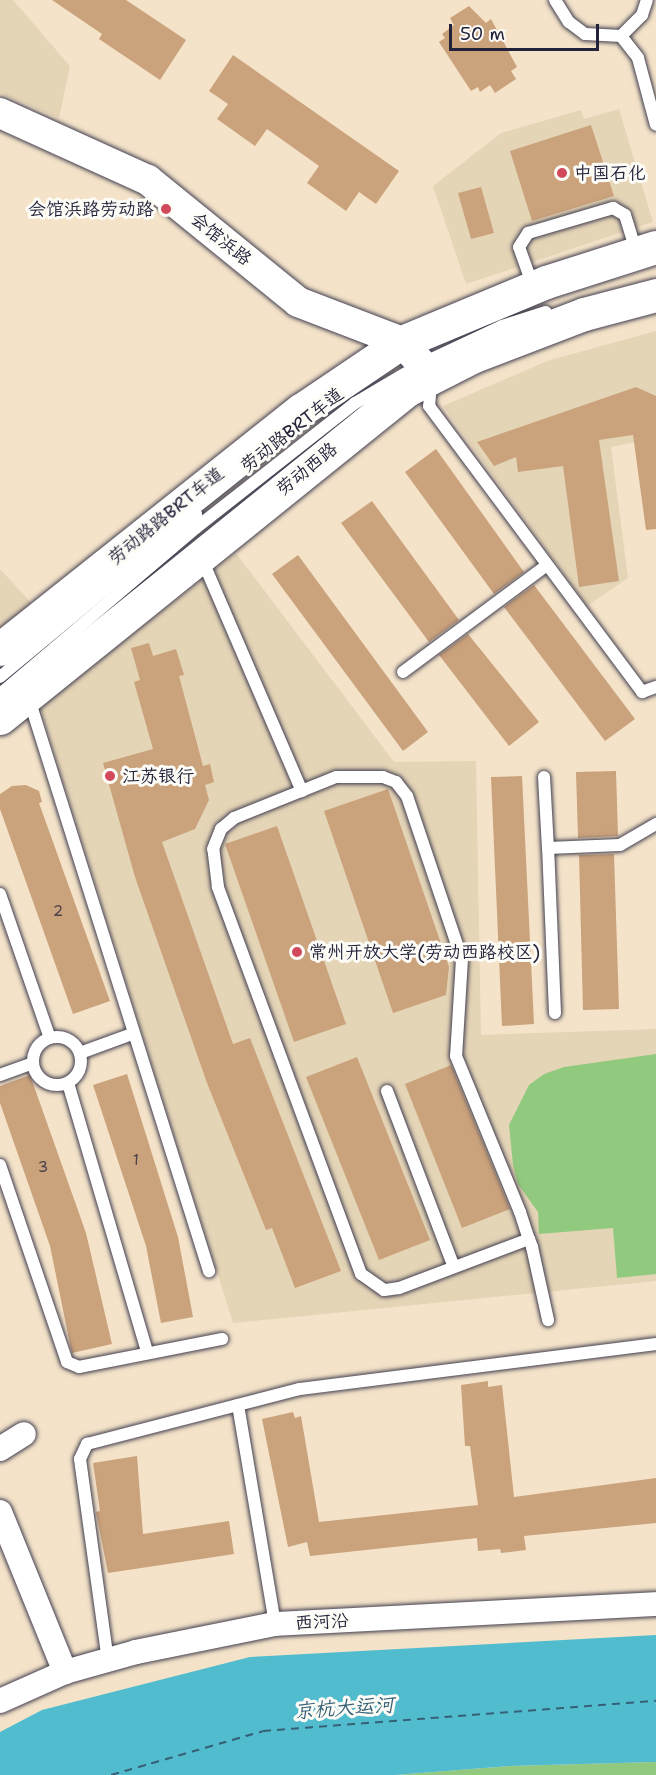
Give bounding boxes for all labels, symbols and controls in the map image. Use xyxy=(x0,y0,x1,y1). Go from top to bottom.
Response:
scale bar xyxy=(452,12,602,50)
text: 50 m xyxy=(460,22,505,46)
place label: 中国石化 xyxy=(574,162,646,184)
marker: 中国石化 xyxy=(555,166,569,180)
place label: 会馆浜路劳动路 xyxy=(28,198,154,220)
marker: 会馆浜路劳动路 xyxy=(159,202,173,216)
street label: 会馆浜路 xyxy=(186,208,256,270)
street label: 劳动路BRT车道 xyxy=(236,383,348,477)
street label: 劳动西路 xyxy=(272,438,342,500)
street label: 劳动路路BRT车道 xyxy=(104,463,228,569)
place label: 江苏银行 xyxy=(122,765,194,787)
marker: 江苏银行 xyxy=(103,769,117,783)
house number: 2 xyxy=(53,903,63,921)
place label: 常州开放大学(劳动西路校区) xyxy=(309,941,540,963)
marker: 常州开放大学(劳动西路校区) xyxy=(290,945,304,959)
house number: 1 xyxy=(133,1152,139,1170)
house number: 3 xyxy=(38,1159,48,1177)
street label: 西河沿 xyxy=(294,1610,350,1634)
water label: 京杭大运河 xyxy=(293,1693,395,1723)

